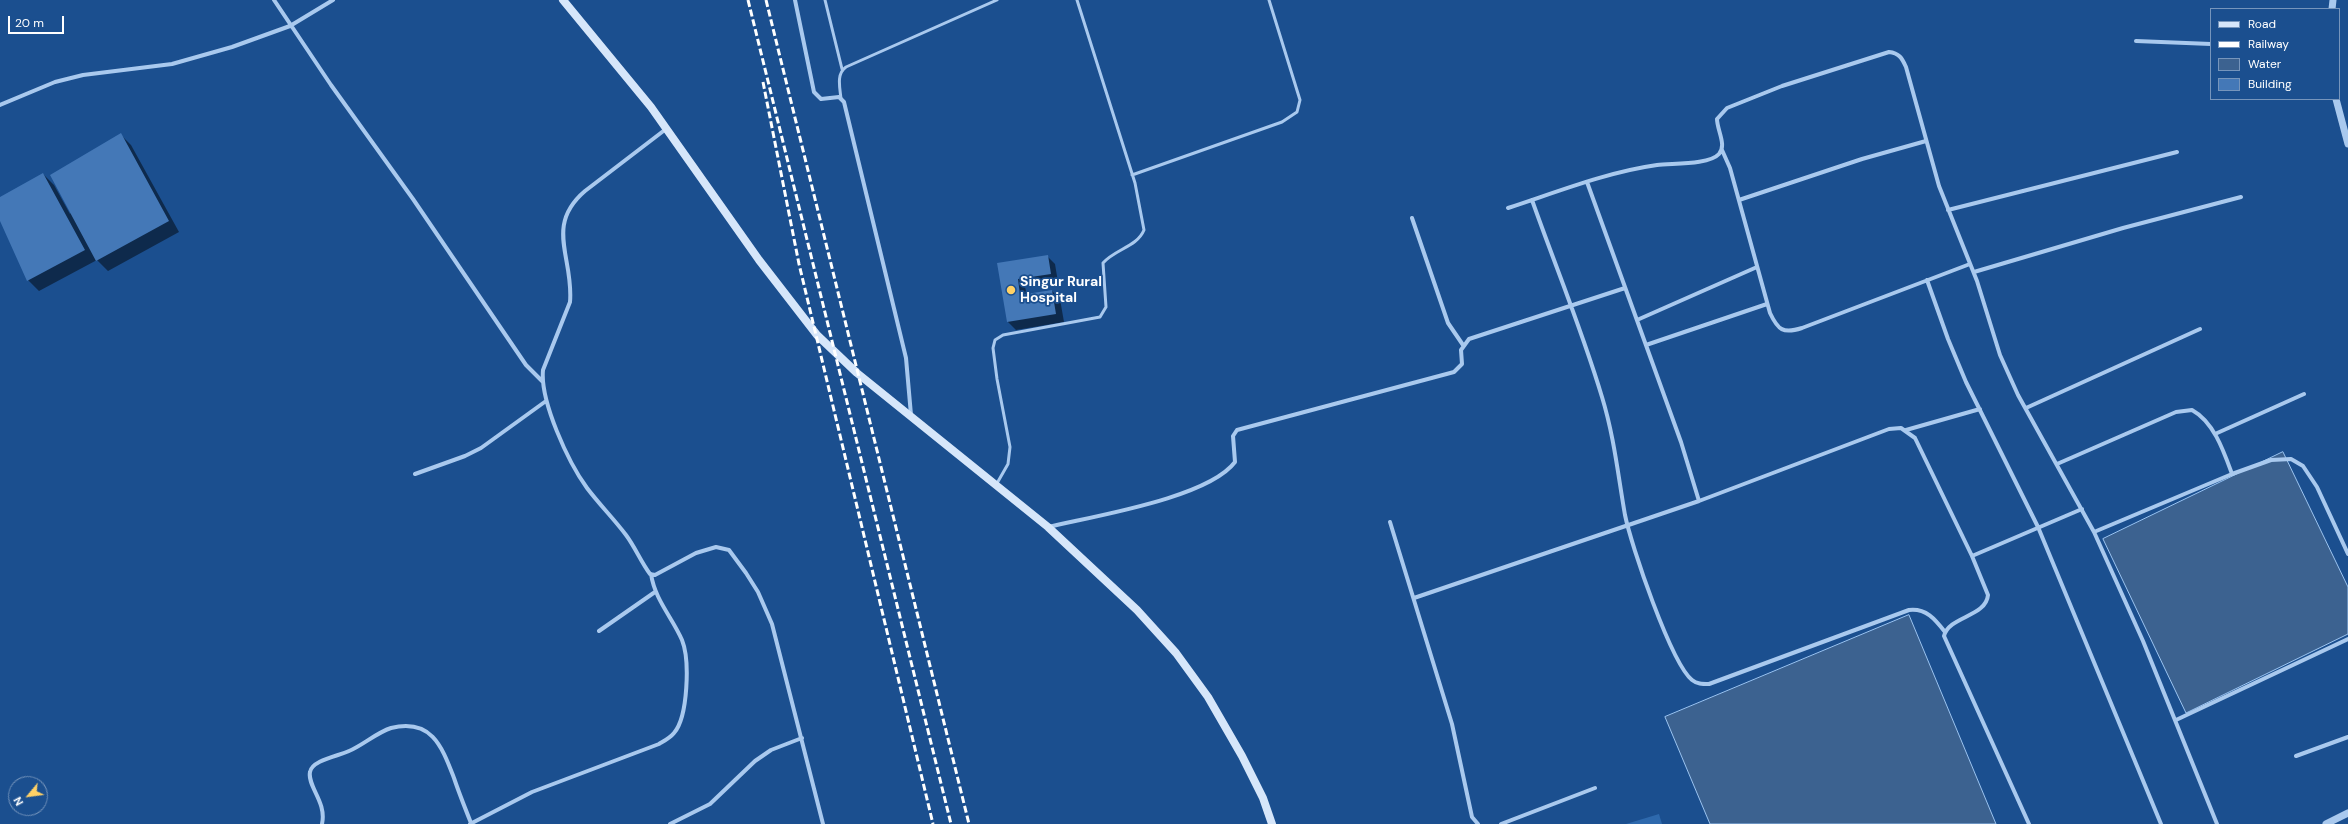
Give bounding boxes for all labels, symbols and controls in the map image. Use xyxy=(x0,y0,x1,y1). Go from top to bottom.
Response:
scale bar xyxy=(10,8,66,34)
legend xyxy=(2210,8,2340,100)
text: 20 m xyxy=(15,15,44,31)
text: Road xyxy=(2248,16,2276,32)
text: Railway xyxy=(2248,36,2289,52)
text: Water xyxy=(2248,56,2281,72)
text: Building xyxy=(2248,76,2292,92)
place label: Singur Rural Hospital xyxy=(1020,274,1102,306)
marker: Singur Rural Hospital xyxy=(1005,284,1017,296)
north arrow xyxy=(8,776,48,816)
text: N xyxy=(10,794,26,808)

